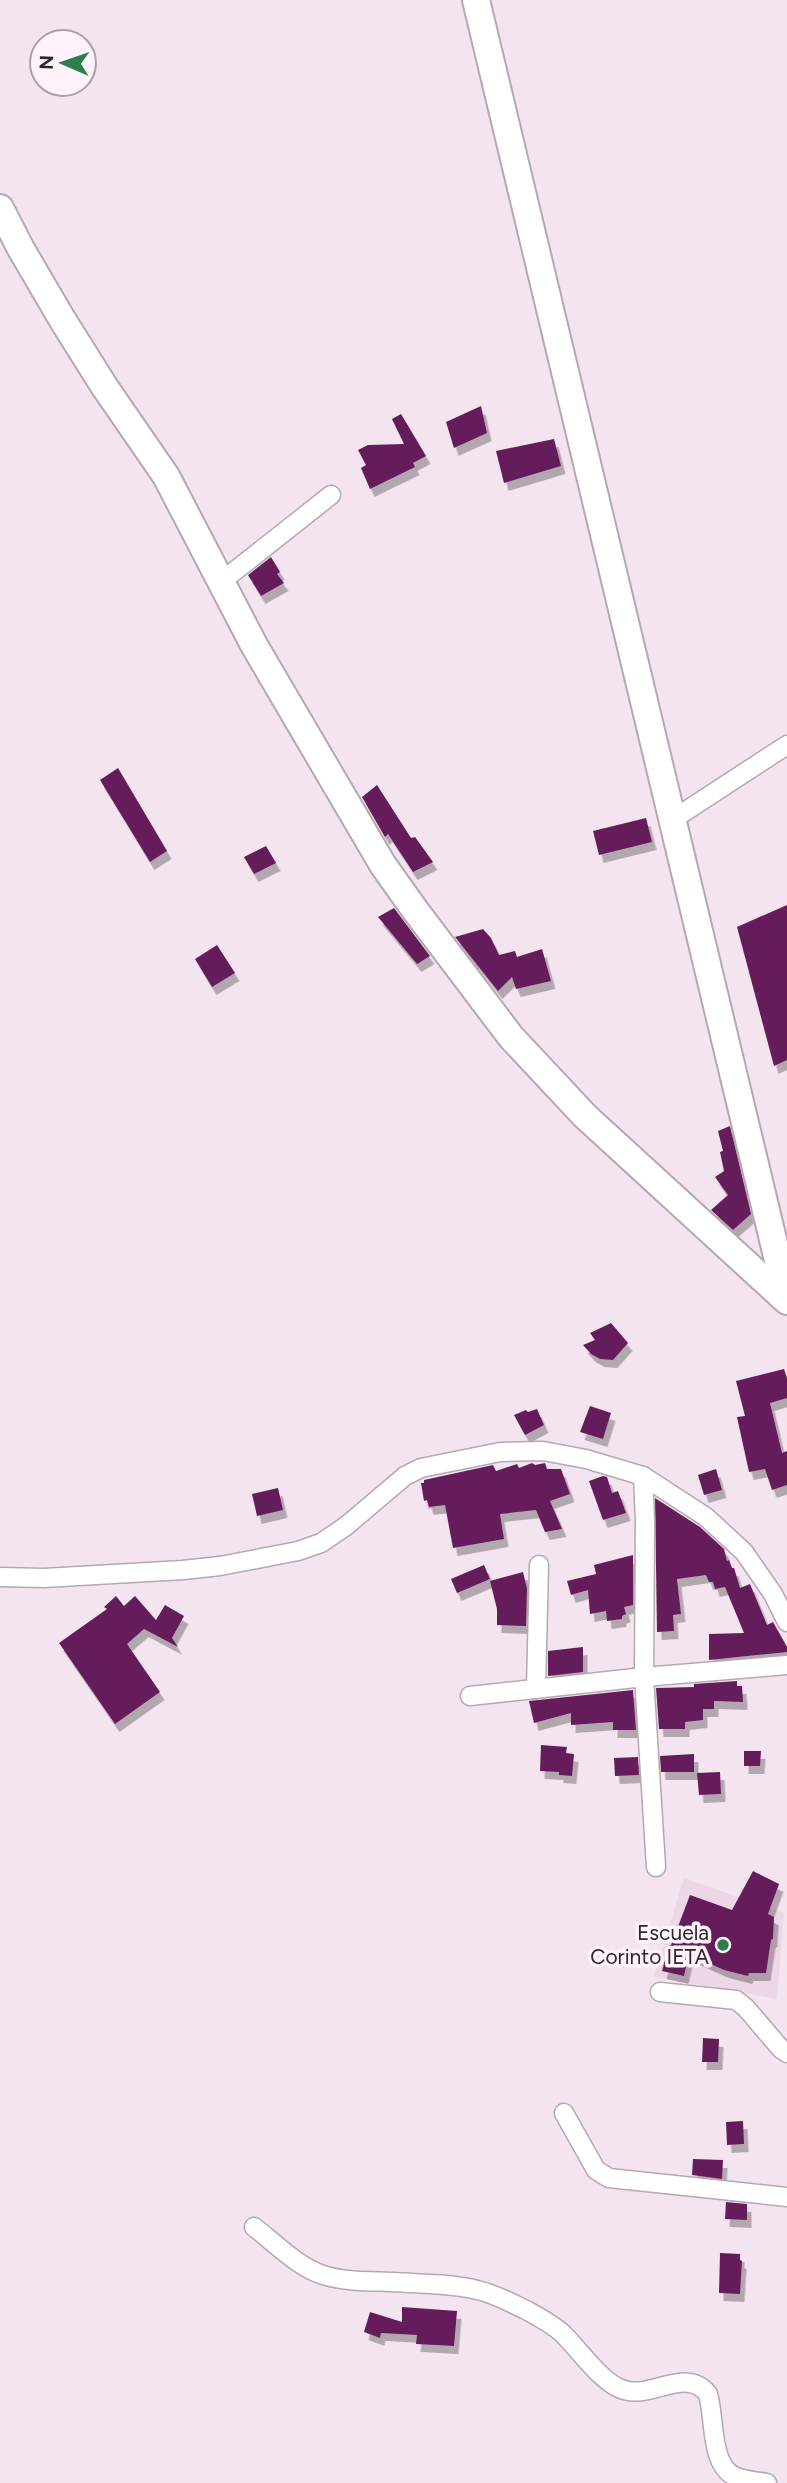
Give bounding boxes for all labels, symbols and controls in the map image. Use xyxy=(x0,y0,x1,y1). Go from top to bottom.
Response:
north arrow xyxy=(28,28,98,98)
text: N xyxy=(35,55,58,70)
place label: Escuela Corinto IETA xyxy=(590,1920,709,1969)
marker: Escuela Corinto IETA xyxy=(715,1937,731,1953)

